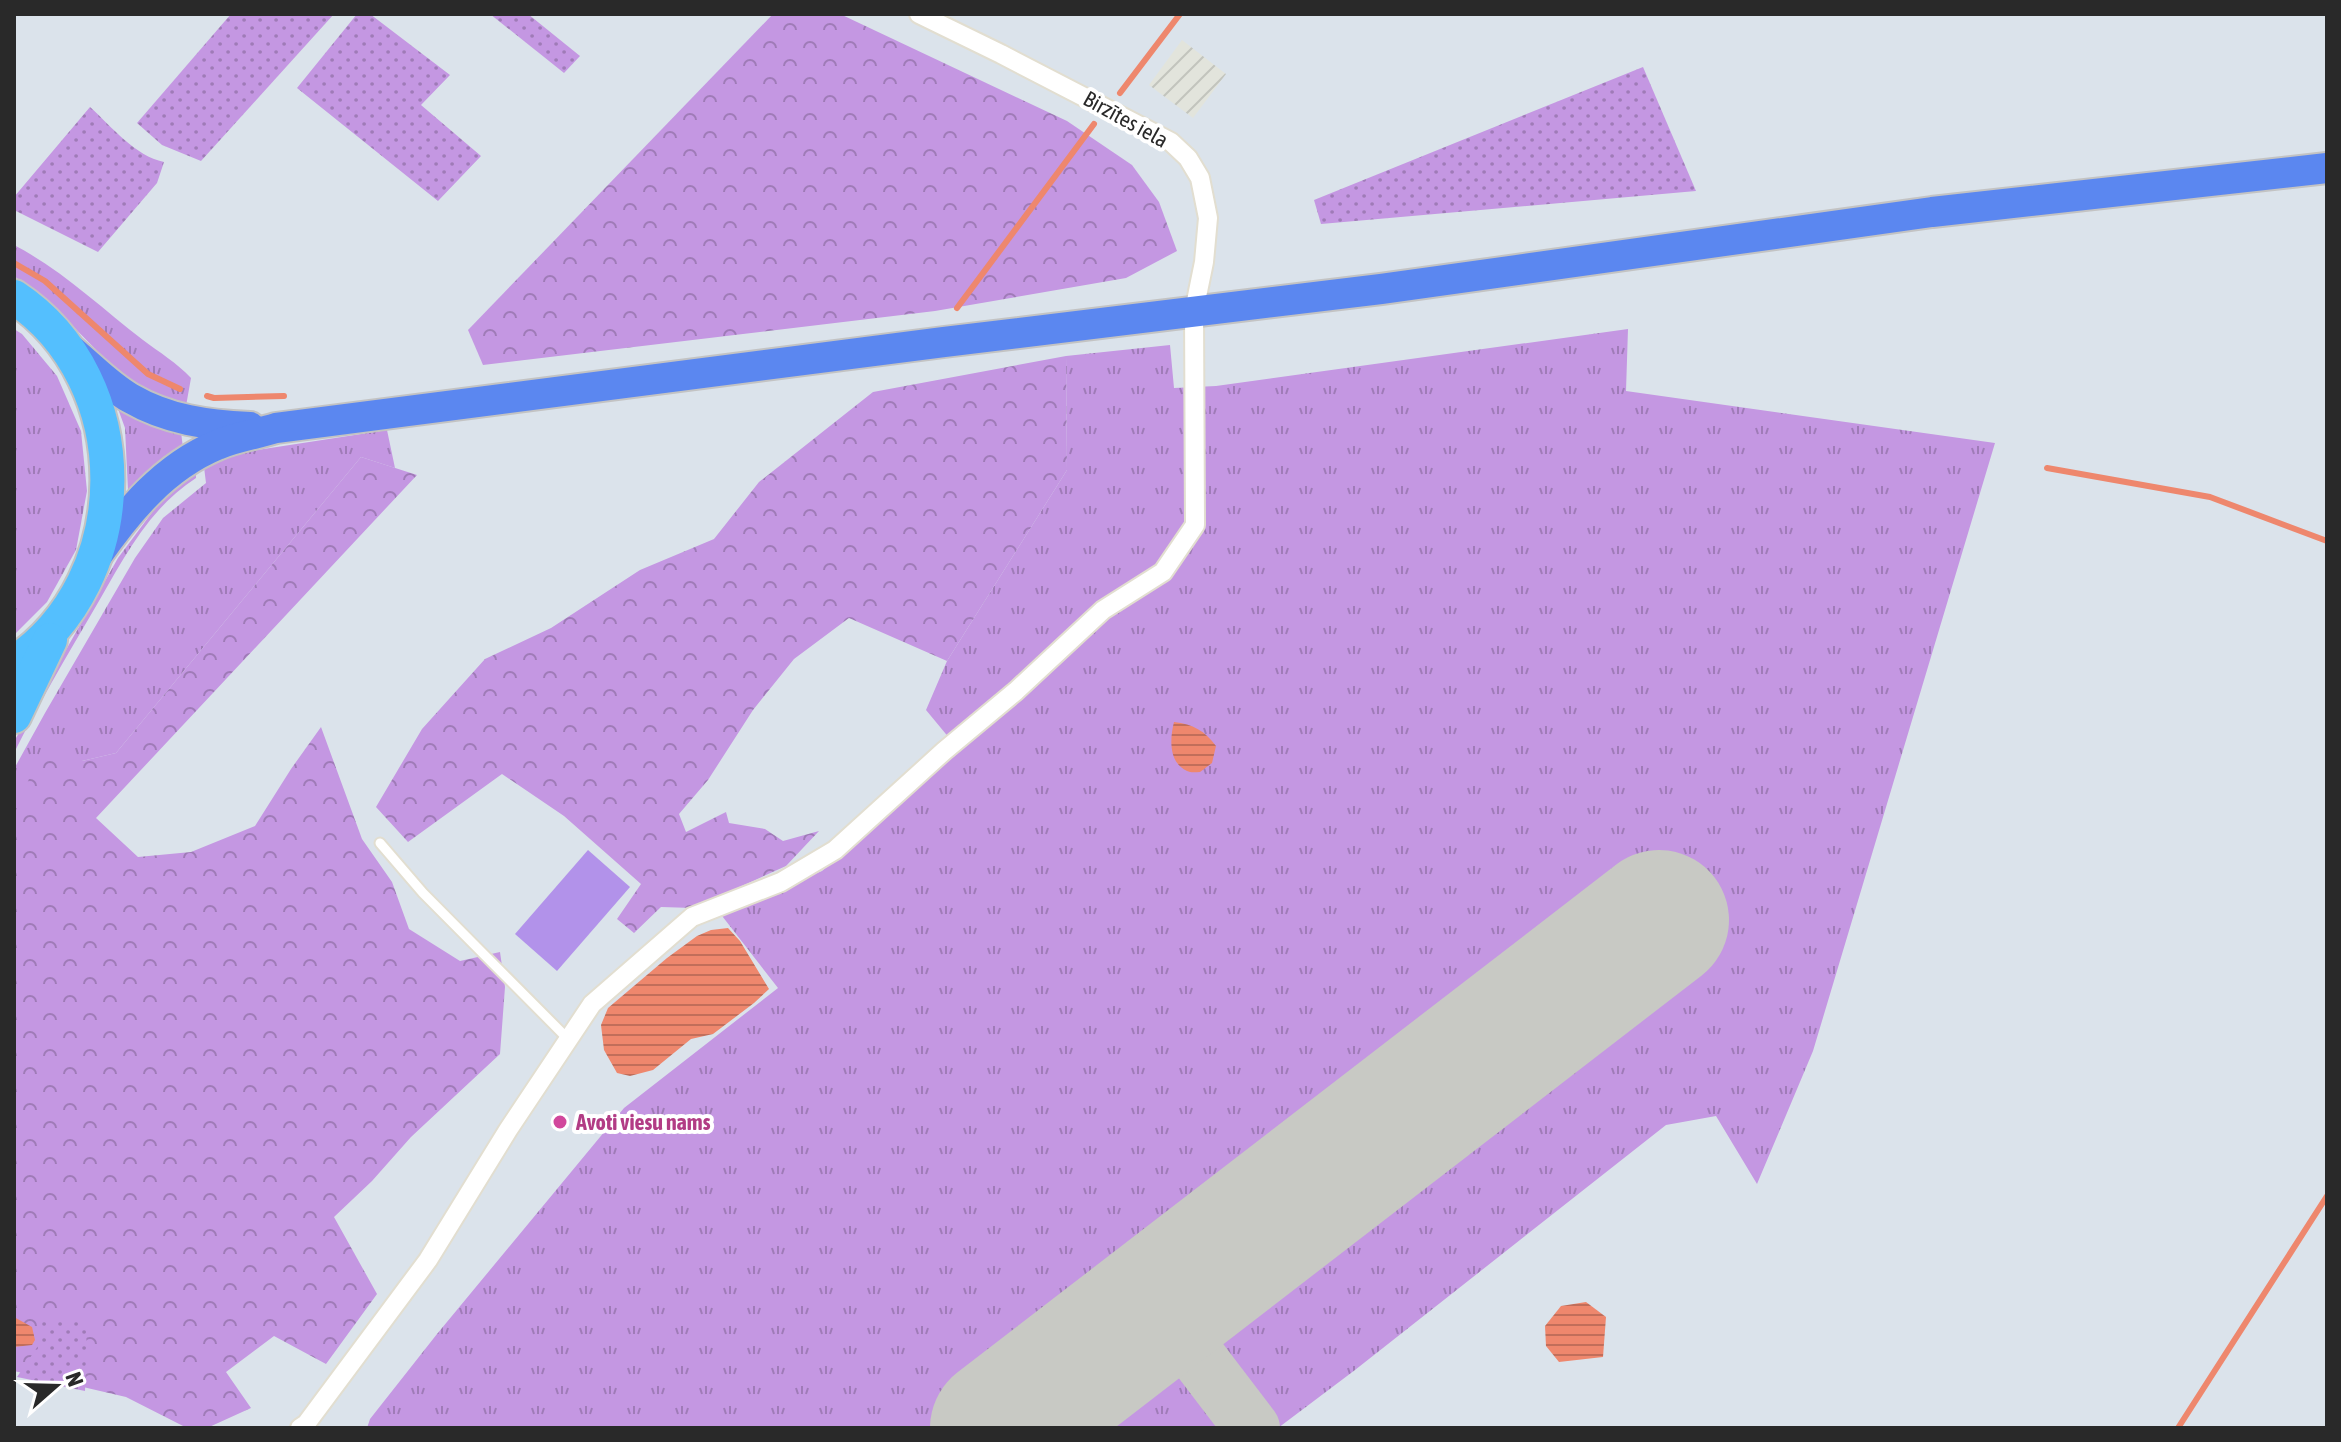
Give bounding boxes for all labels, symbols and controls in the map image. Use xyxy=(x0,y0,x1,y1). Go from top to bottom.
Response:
street label: Birzītes iela xyxy=(1079,85,1173,153)
place label: Avoti viesu nams xyxy=(575,1109,711,1135)
marker: Avoti viesu nams xyxy=(551,1113,569,1131)
north arrow xyxy=(16,1346,96,1426)
text: N xyxy=(60,1369,89,1390)

